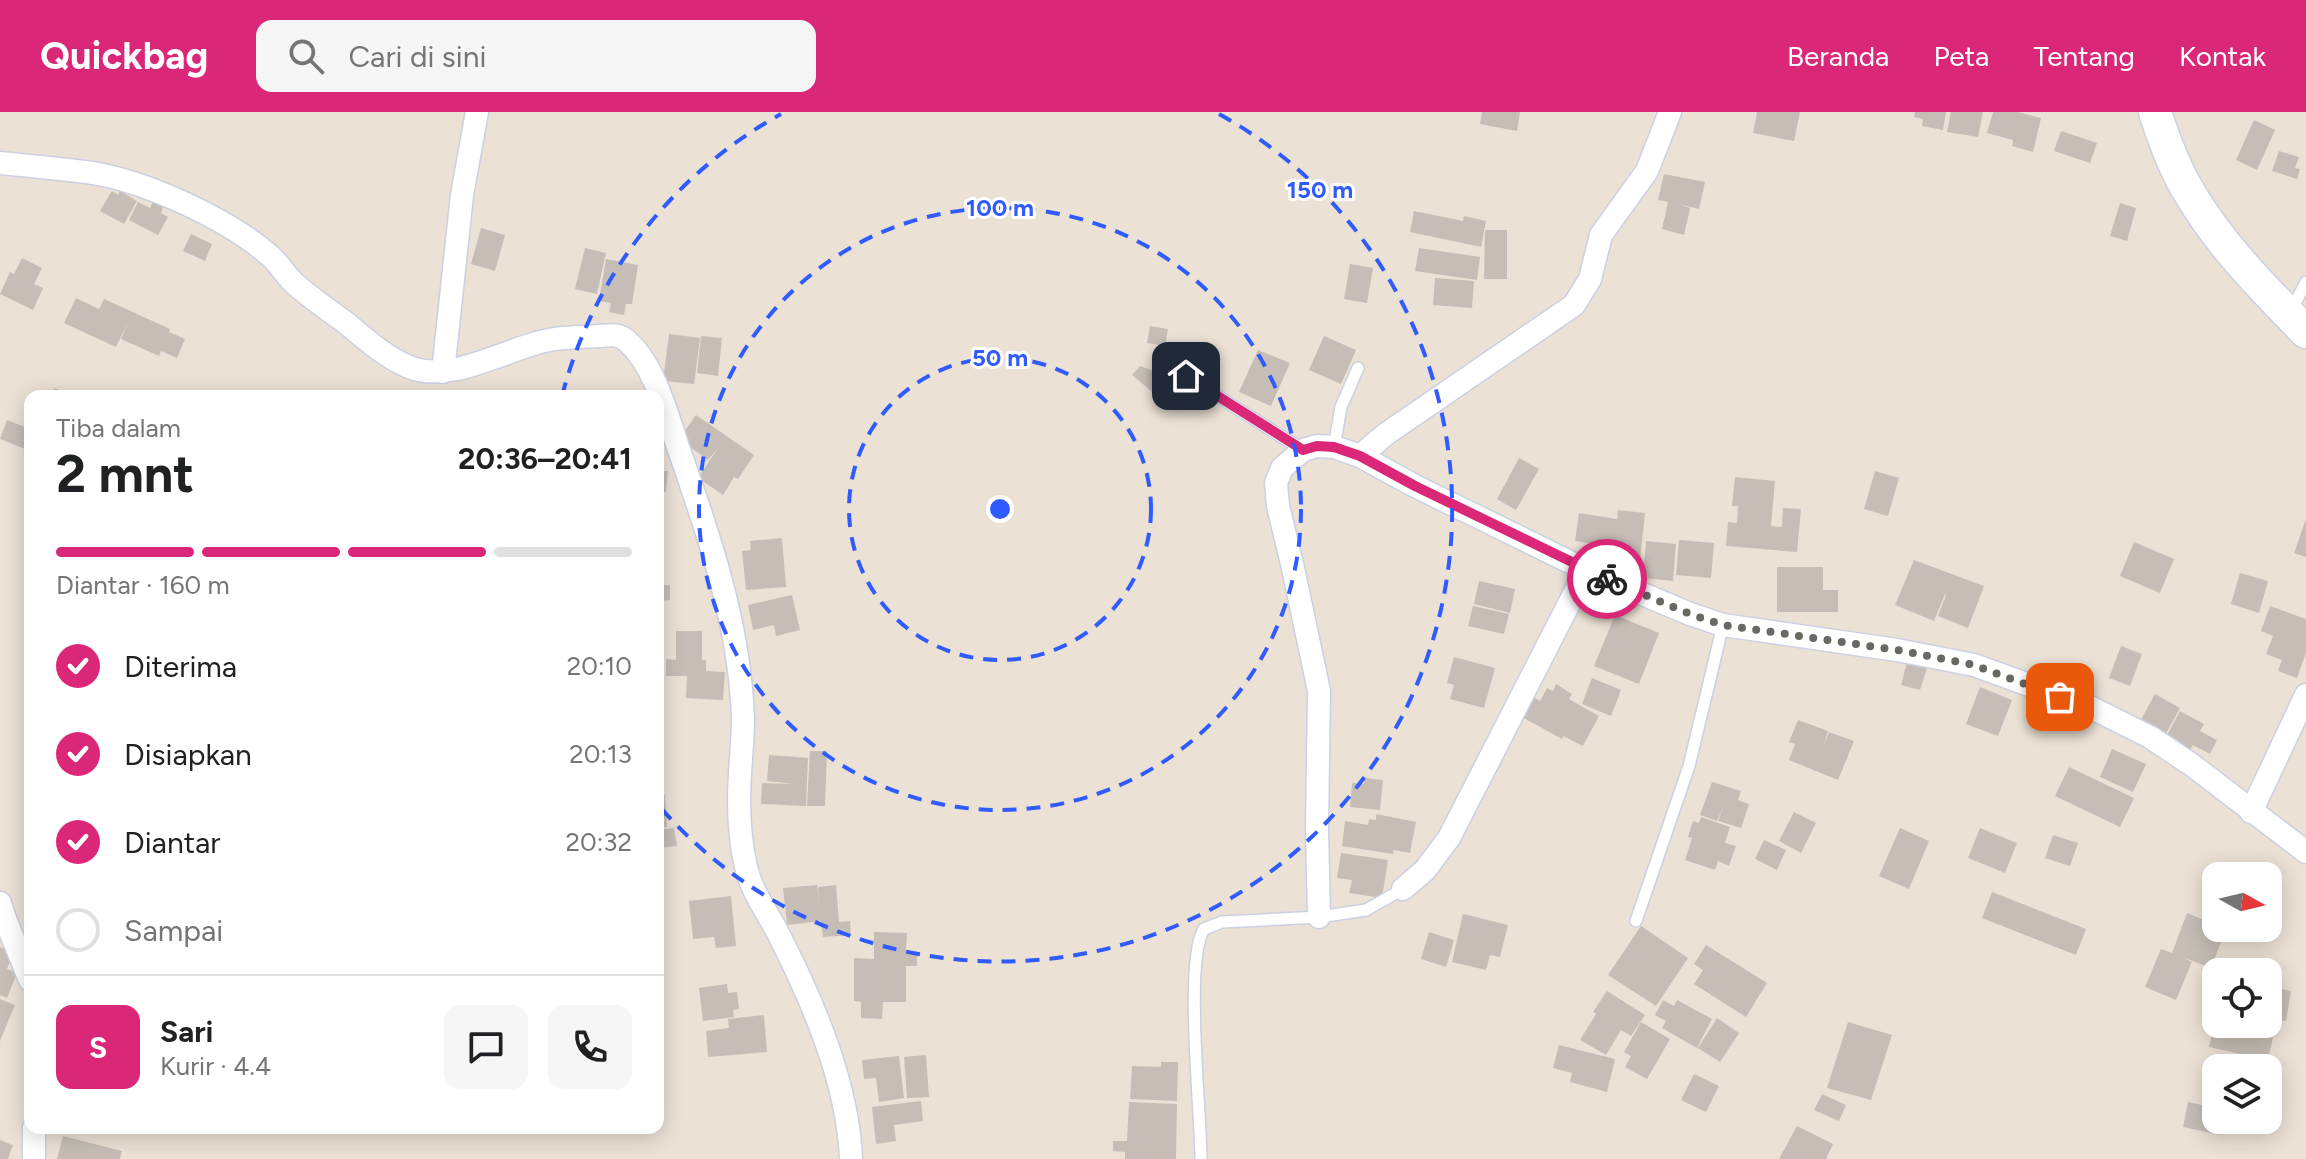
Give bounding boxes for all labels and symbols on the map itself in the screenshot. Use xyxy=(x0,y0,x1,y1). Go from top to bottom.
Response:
text: 150 m xyxy=(1287,175,1353,204)
text: 100 m xyxy=(966,193,1034,222)
pin xyxy=(1152,342,1220,410)
text: 50 m xyxy=(972,343,1028,372)
centre of rings xyxy=(986,495,1014,523)
courier xyxy=(1567,539,1647,619)
pin xyxy=(2026,663,2094,731)
north arrow xyxy=(2202,862,2282,942)

